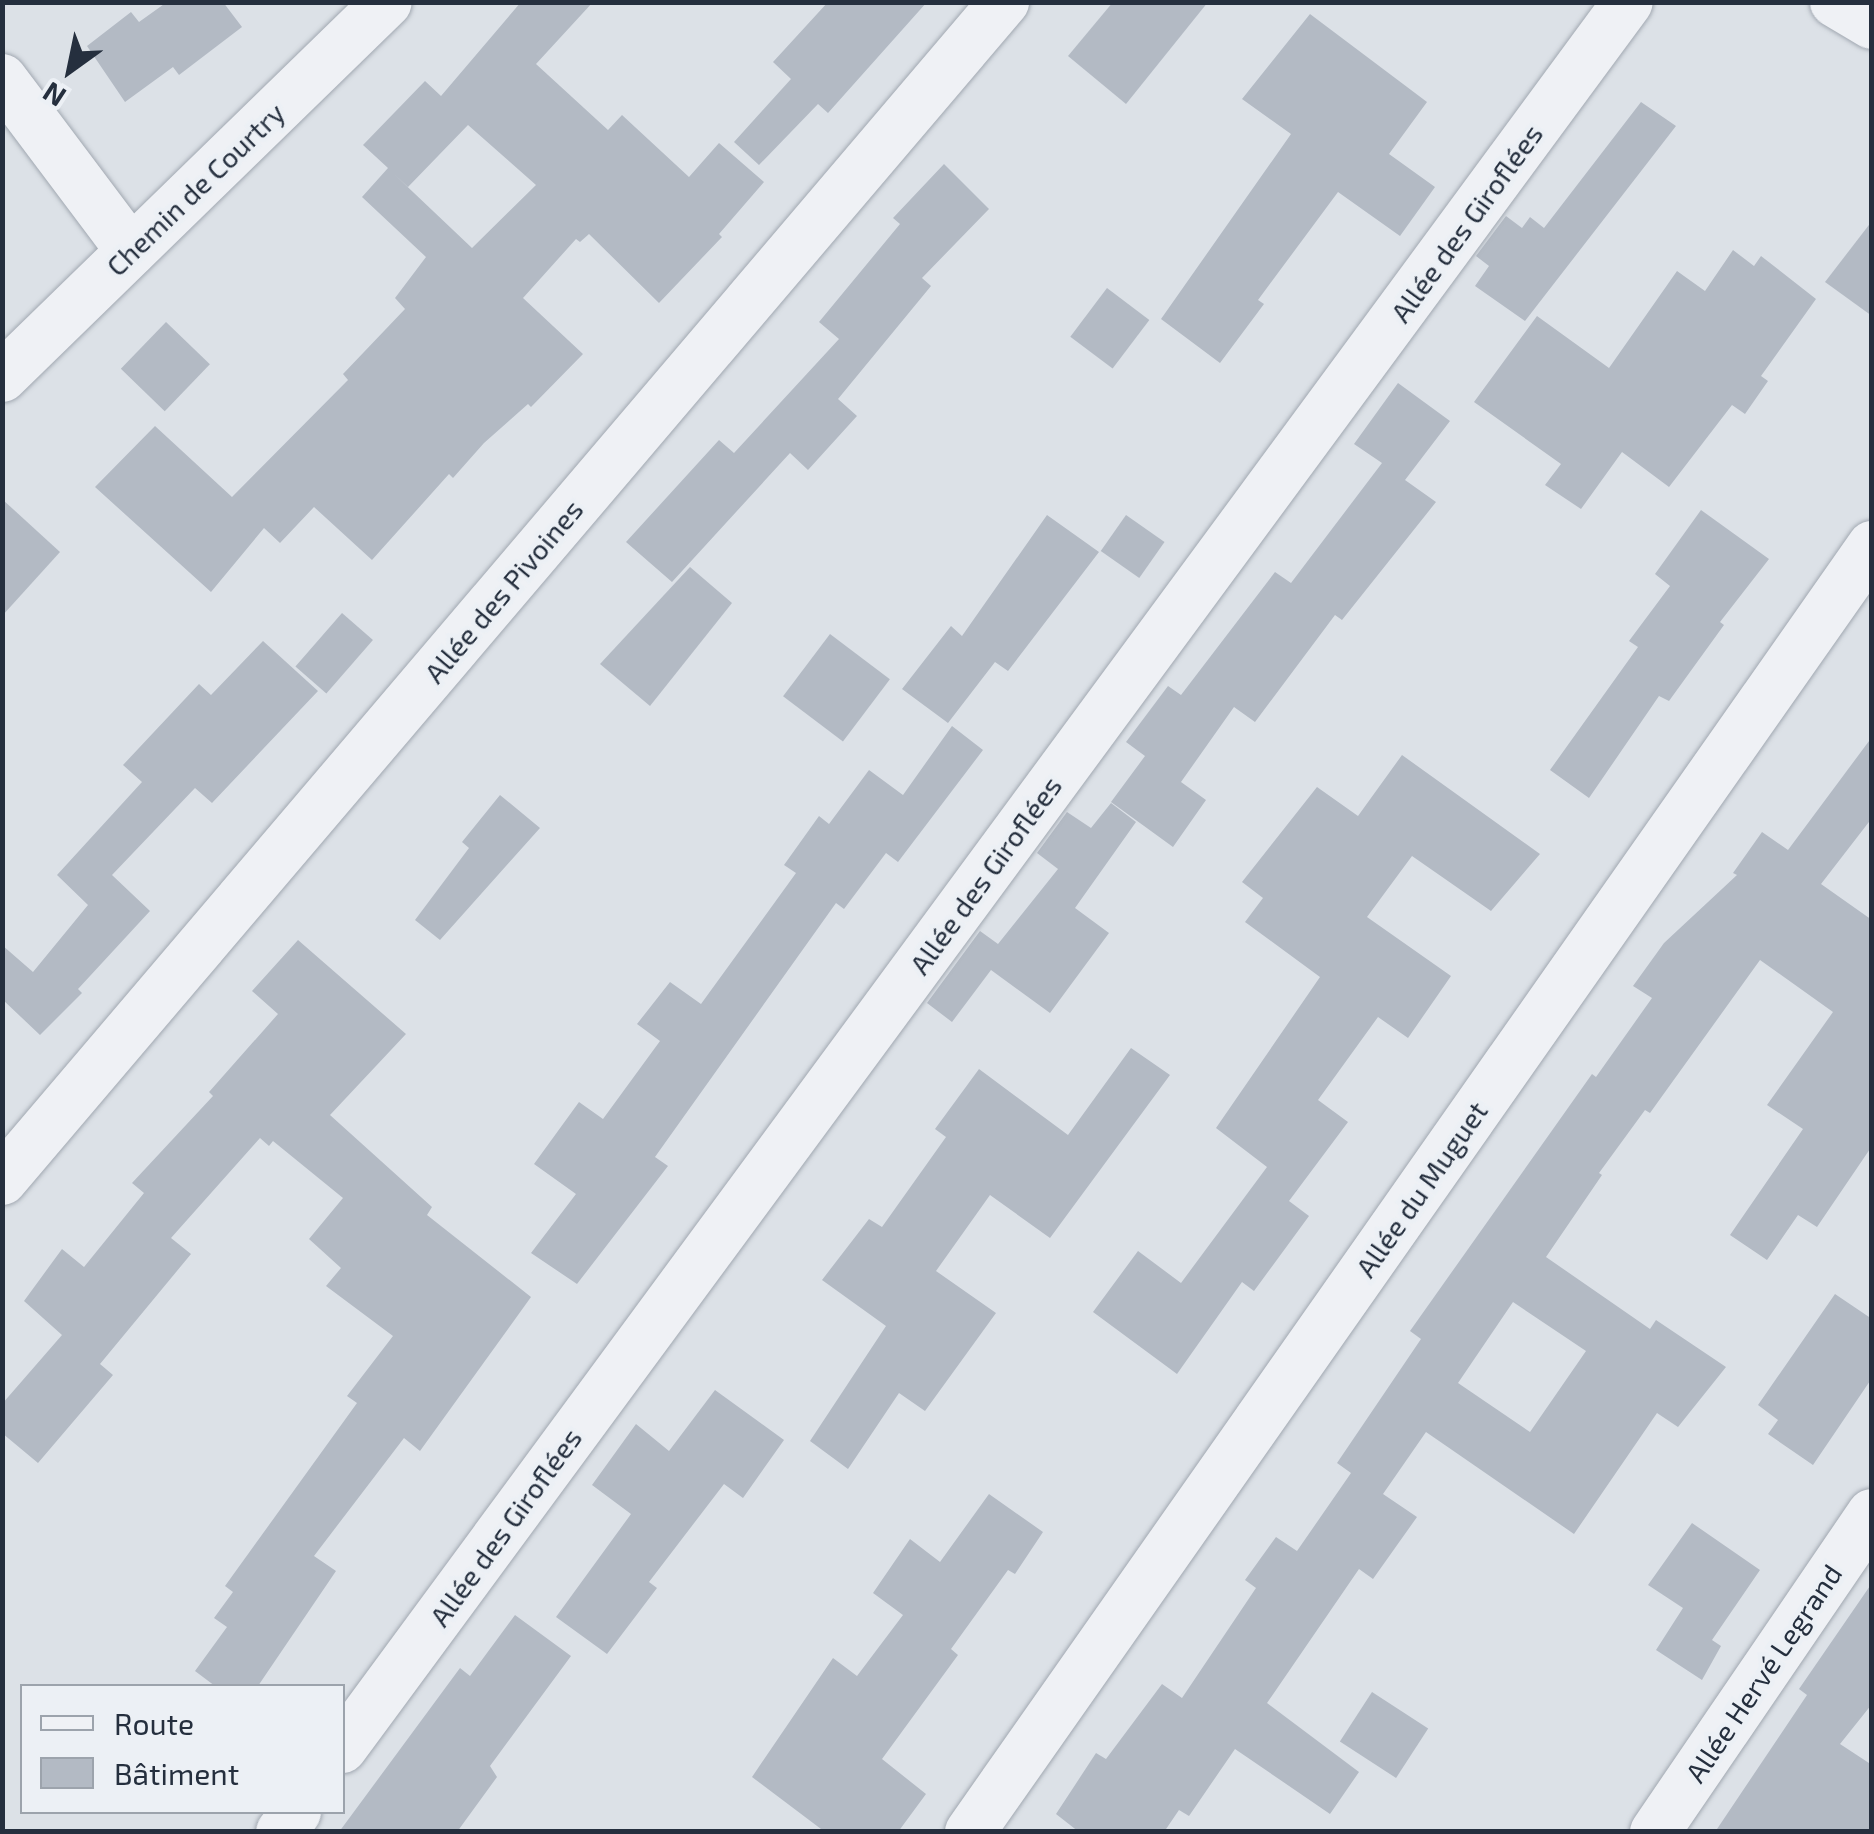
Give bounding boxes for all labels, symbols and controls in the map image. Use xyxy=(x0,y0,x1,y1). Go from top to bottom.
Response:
north arrow xyxy=(20,20,120,120)
text: N xyxy=(36,75,71,115)
street label: Chemin de Courtry xyxy=(99,96,291,282)
street label: Allée des Giroflées xyxy=(1383,118,1549,328)
street label: Allée des Pivoines xyxy=(417,493,589,689)
street label: Allée des Giroflées xyxy=(902,770,1068,980)
street label: Allée du Muguet xyxy=(1348,1095,1494,1283)
street label: Allée des Giroflées xyxy=(422,1422,588,1632)
street label: Allée Hervé Legrand xyxy=(1678,1558,1848,1788)
legend xyxy=(20,1684,345,1814)
text: Route xyxy=(114,1705,194,1741)
text: Bâtiment xyxy=(114,1755,239,1791)

